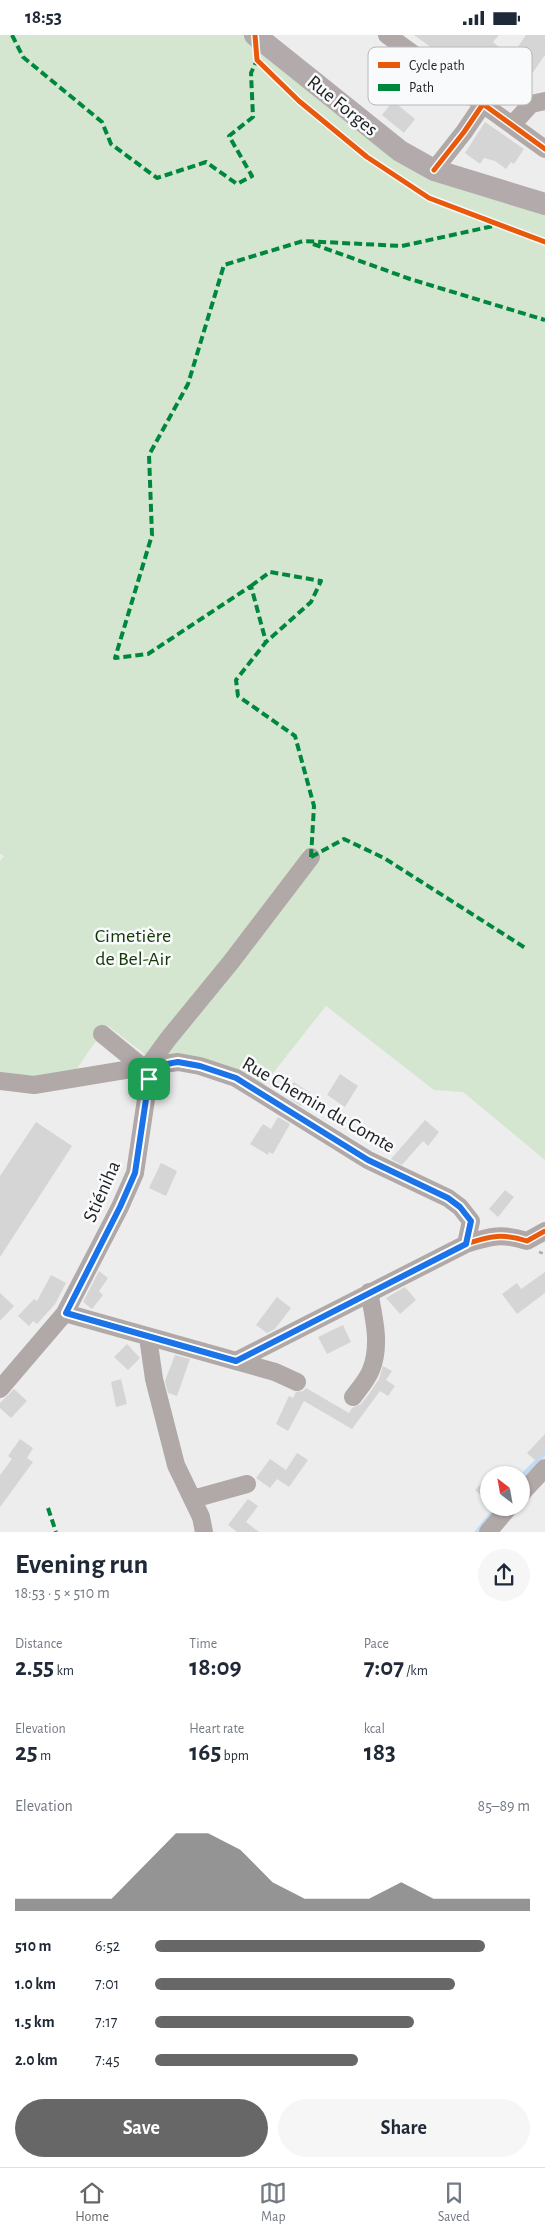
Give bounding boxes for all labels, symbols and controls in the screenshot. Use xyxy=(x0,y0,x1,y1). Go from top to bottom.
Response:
text: 18:53 xyxy=(25,8,62,27)
legend xyxy=(368,47,532,105)
text: Cycle path xyxy=(409,59,465,73)
street label: Rue Forges xyxy=(304,72,381,140)
text: Path xyxy=(409,81,434,95)
park label: Cimetière de Bel-Air xyxy=(95,926,171,969)
street label: Rue Chemin du Comte xyxy=(239,1053,398,1157)
pin xyxy=(128,1058,170,1100)
icon: arrive xyxy=(135,1065,163,1093)
street label: Stiéniha xyxy=(80,1158,124,1225)
north arrow xyxy=(480,1466,530,1516)
map controls xyxy=(480,1466,530,1516)
button: share xyxy=(478,1549,530,1601)
text: Evening run xyxy=(15,1551,148,1579)
text: 18:53 · 5 × 510 m xyxy=(15,1585,110,1601)
text: Distance xyxy=(15,1637,62,1651)
text: Time xyxy=(189,1637,217,1651)
text: Pace xyxy=(364,1637,389,1651)
text: 2.55 xyxy=(15,1655,54,1680)
text: 18:09 xyxy=(189,1655,241,1680)
text: 7:07 xyxy=(364,1655,404,1680)
text: km xyxy=(54,1664,74,1678)
text: /km xyxy=(404,1664,428,1678)
text: Elevation xyxy=(15,1722,66,1736)
text: Heart rate xyxy=(189,1722,244,1736)
text: kcal xyxy=(364,1722,385,1736)
text: 25 xyxy=(15,1740,38,1765)
text: 165 xyxy=(189,1740,221,1765)
text: 183 xyxy=(364,1740,396,1765)
text: m xyxy=(38,1749,51,1763)
text: bpm xyxy=(221,1749,249,1763)
text: Elevation xyxy=(15,1798,73,1814)
text: 85–89 m xyxy=(478,1798,530,1814)
text: 510 m xyxy=(15,1938,51,1954)
text: 6:52 xyxy=(95,1938,120,1954)
text: 1.0 km xyxy=(15,1976,56,1992)
text: 7:01 xyxy=(95,1976,119,1992)
text: 1.5 km xyxy=(15,2014,55,2030)
text: 7:17 xyxy=(95,2014,118,2030)
text: 2.0 km xyxy=(15,2052,58,2068)
text: 7:45 xyxy=(95,2052,120,2068)
button: Save xyxy=(15,2099,268,2157)
button: Share xyxy=(278,2099,530,2157)
tab: Home xyxy=(75,2179,109,2226)
tab: Map xyxy=(259,2179,287,2226)
tab: Saved xyxy=(438,2179,470,2226)

